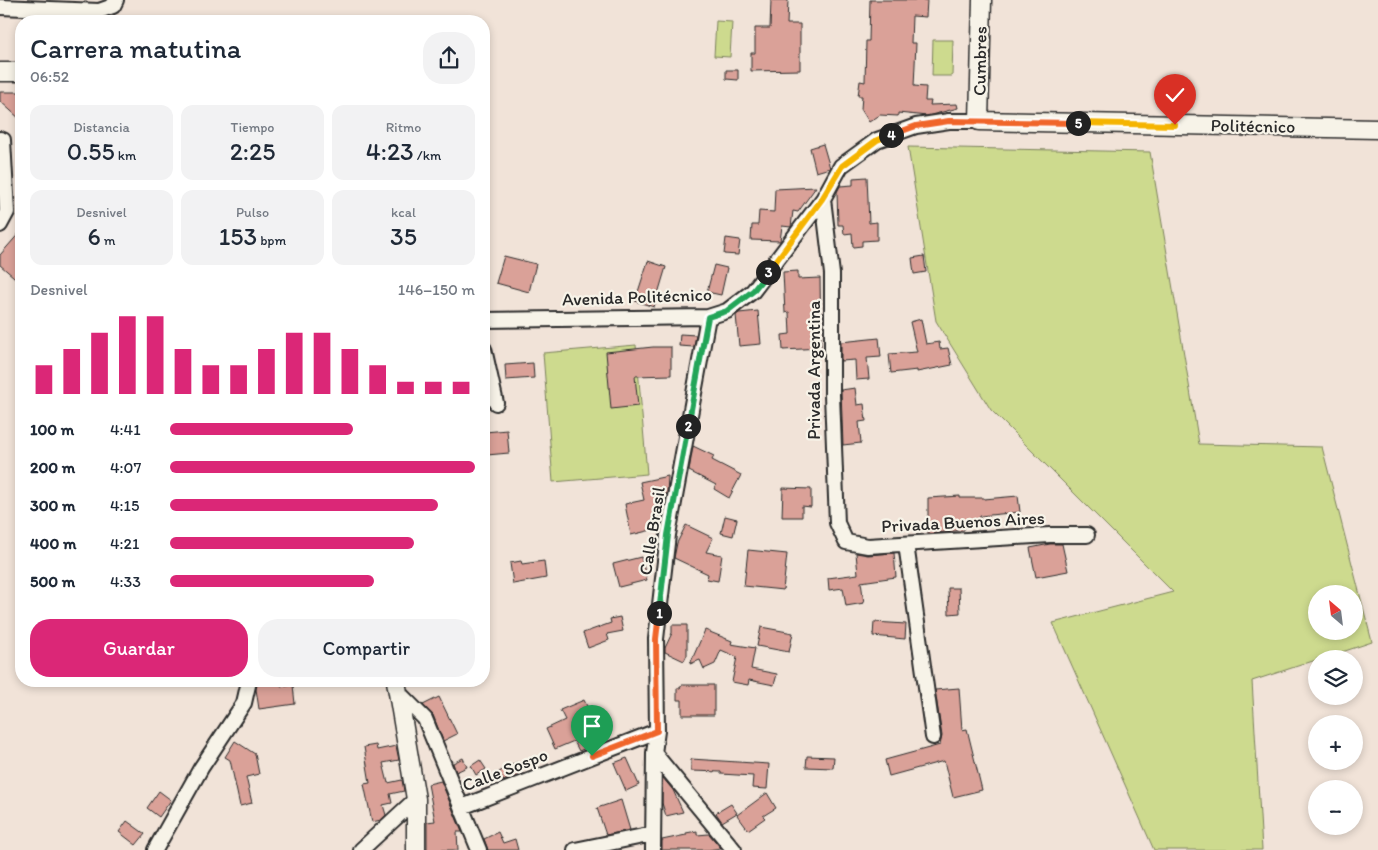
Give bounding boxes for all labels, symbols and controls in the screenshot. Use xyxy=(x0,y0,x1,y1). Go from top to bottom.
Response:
street label: Cumbres xyxy=(968,26,992,96)
text: Carrera matutina xyxy=(30,31,241,65)
button: share xyxy=(423,32,475,84)
text: 06:52 xyxy=(30,67,69,86)
pin xyxy=(1154,74,1196,125)
icon: check xyxy=(1161,81,1189,109)
pin: 5 xyxy=(1066,110,1090,136)
street label: Politécnico xyxy=(1211,114,1295,138)
text: 5 xyxy=(1075,115,1082,132)
text: Distancia xyxy=(73,119,130,136)
text: Tiempo xyxy=(231,119,274,136)
text: Ritmo xyxy=(386,119,421,136)
pin: 4 xyxy=(878,122,904,148)
text: 4 xyxy=(887,127,896,144)
text: 0.55 xyxy=(67,136,115,166)
text: 2:25 xyxy=(230,136,275,166)
text: 4:23 xyxy=(366,136,414,166)
text: km xyxy=(115,147,136,164)
text: /km xyxy=(414,147,441,164)
text: Desnivel xyxy=(76,204,127,221)
text: Pulso xyxy=(236,204,269,221)
text: kcal xyxy=(391,204,416,221)
text: 6 xyxy=(87,221,101,251)
text: 153 xyxy=(219,221,257,251)
text: 35 xyxy=(390,221,417,251)
text: m xyxy=(101,232,116,249)
text: bpm xyxy=(257,232,286,249)
pin: 3 xyxy=(756,260,780,284)
text: 3 xyxy=(765,264,772,281)
text: Desnivel xyxy=(30,280,88,299)
text: 146–150 m xyxy=(398,280,475,299)
street label: Avenida Politécnico xyxy=(562,283,712,311)
street label: Privada Argentina xyxy=(803,300,825,440)
pin: 2 xyxy=(676,414,700,438)
text: 2 xyxy=(685,418,692,435)
text: 100 m xyxy=(30,420,74,439)
text: 4:41 xyxy=(110,420,141,439)
text: 200 m xyxy=(30,458,75,477)
text: 4:07 xyxy=(110,458,141,477)
street label: Calle Brasil xyxy=(634,485,670,577)
text: 300 m xyxy=(30,496,76,515)
text: 4:15 xyxy=(110,496,139,515)
street label: Privada Buenos Aires xyxy=(881,507,1045,537)
text: 400 m xyxy=(30,534,76,553)
text: 4:21 xyxy=(110,534,139,553)
text: 500 m xyxy=(30,572,75,591)
text: 4:33 xyxy=(110,572,141,591)
north arrow xyxy=(1308,585,1362,640)
map controls xyxy=(1308,585,1363,835)
pin: 1 xyxy=(646,600,672,626)
text: 1 xyxy=(656,605,663,622)
button: Guardar xyxy=(30,619,248,677)
button: Compartir xyxy=(258,619,475,677)
button: layers xyxy=(1308,650,1363,705)
pin xyxy=(571,705,613,756)
icon: arrive xyxy=(578,712,606,740)
button: + xyxy=(1308,715,1363,770)
street label: Calle Sospo xyxy=(459,744,551,796)
button: − xyxy=(1308,780,1363,835)

